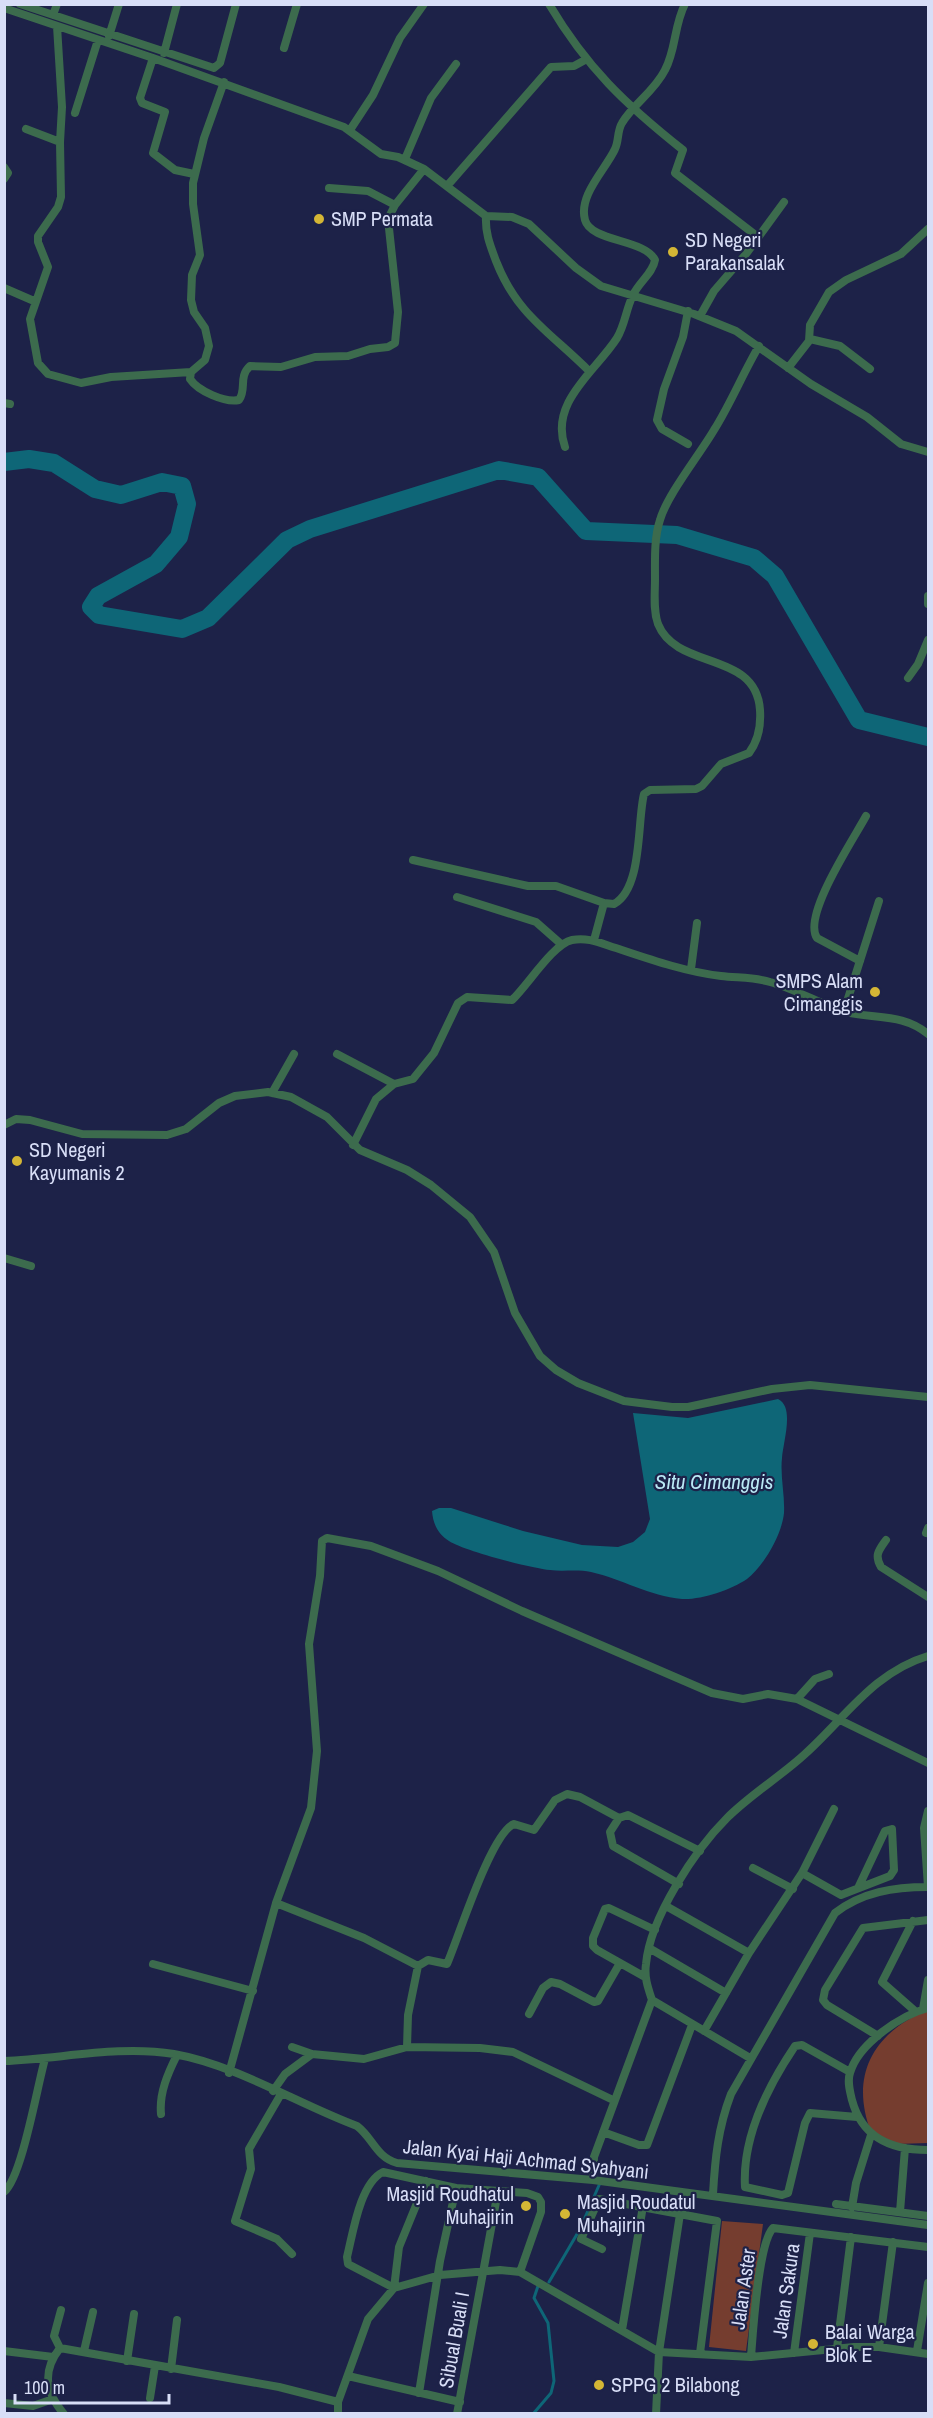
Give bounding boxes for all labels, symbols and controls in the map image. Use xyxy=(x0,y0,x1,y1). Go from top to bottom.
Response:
place label: SMP Permata xyxy=(331,205,433,232)
marker: SMP Permata xyxy=(312,212,326,226)
place label: SD Negeri Parakansalak xyxy=(685,226,785,276)
marker: SD Negeri Parakansalak xyxy=(666,245,680,259)
place label: SMPS Alam Cimanggis xyxy=(776,967,863,1017)
marker: SMPS Alam Cimanggis xyxy=(868,985,882,999)
place label: SD Negeri Kayumanis 2 xyxy=(29,1136,125,1186)
marker: SD Negeri Kayumanis 2 xyxy=(10,1154,24,1168)
water label: Situ Cimanggis xyxy=(655,1467,774,1496)
street label: Jalan Kyai Haji Achmad Syahyani xyxy=(402,2132,650,2185)
place label: Masjid Roudhatul Muhajirin xyxy=(386,2180,514,2230)
place label: Masjid Roudatul Muhajirin xyxy=(577,2188,696,2238)
marker: Masjid Roudhatul Muhajirin xyxy=(519,2199,533,2213)
marker: Masjid Roudatul Muhajirin xyxy=(558,2207,572,2221)
street label: Jalan Sakura xyxy=(765,2242,806,2340)
street label: Jalan Aster xyxy=(723,2246,762,2331)
street label: Sibual Buali I xyxy=(432,2290,475,2390)
place label: Balai Warga Blok E xyxy=(825,2318,915,2368)
marker: Balai Warga Blok E xyxy=(806,2337,820,2351)
scale bar xyxy=(15,2367,170,2405)
place label: SPPG 2 Bilabong xyxy=(611,2371,740,2398)
text: 100 m xyxy=(24,2375,65,2400)
marker: SPPG 2 Bilabong xyxy=(592,2378,606,2392)

